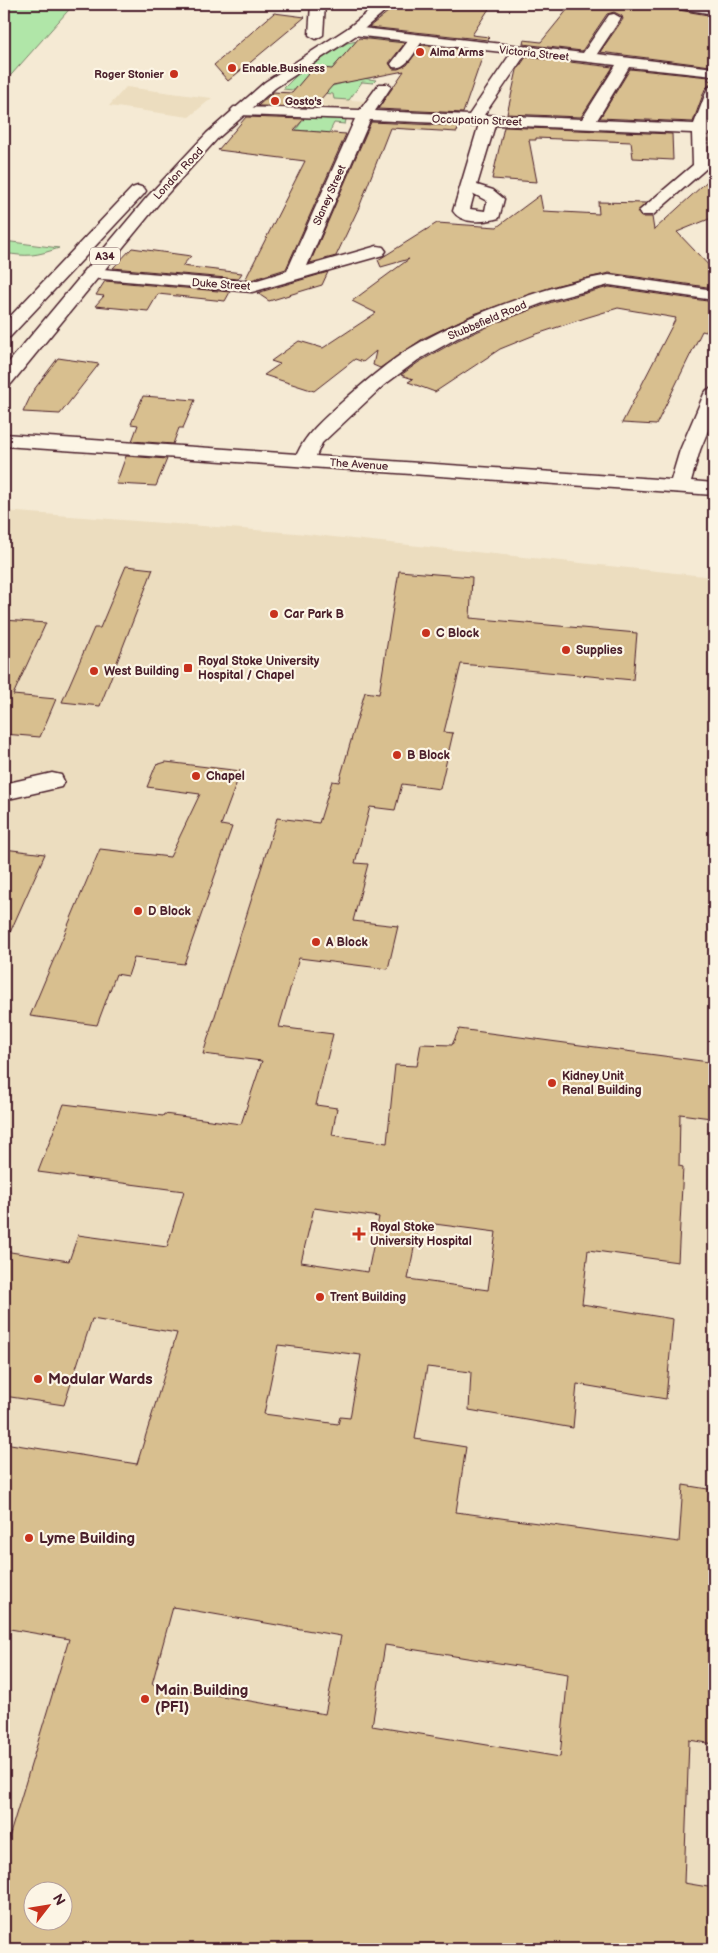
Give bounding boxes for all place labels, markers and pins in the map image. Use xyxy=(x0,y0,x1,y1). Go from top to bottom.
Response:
marker: Alma Arms xyxy=(414,46,426,58)
place label: Alma Arms xyxy=(429,46,484,59)
marker: Enable.Business xyxy=(226,62,238,74)
place label: Enable.Business xyxy=(242,62,325,75)
place label: Roger Stonier xyxy=(94,68,165,81)
marker: Roger Stonier xyxy=(168,68,180,80)
marker: Gosto's xyxy=(269,95,281,107)
place label: Gosto's xyxy=(285,95,322,108)
place label: Car Park B xyxy=(284,607,345,622)
marker: Car Park B xyxy=(268,608,280,620)
place label: C Block xyxy=(436,626,480,641)
marker: C Block xyxy=(420,627,432,639)
place label: Supplies xyxy=(576,643,623,658)
marker: Supplies xyxy=(560,644,572,656)
place label: Royal Stoke University Hospital / Chapel xyxy=(198,654,320,683)
marker: Royal Stoke University Hospital / Chapel xyxy=(182,662,194,674)
place label: West Building xyxy=(104,664,179,679)
marker: West Building xyxy=(88,665,100,677)
place label: B Block xyxy=(407,748,451,763)
marker: B Block xyxy=(391,749,403,761)
place label: Chapel xyxy=(206,769,245,784)
marker: Chapel xyxy=(190,770,202,782)
place label: D Block xyxy=(148,904,191,919)
marker: D Block xyxy=(132,905,144,917)
place label: A Block xyxy=(325,935,368,950)
marker: A Block xyxy=(310,936,322,948)
place label: Kidney Unit Renal Building xyxy=(562,1069,642,1098)
marker: Kidney Unit Renal Building xyxy=(546,1077,558,1089)
place label: Royal Stoke University Hospital xyxy=(370,1220,472,1249)
marker: Royal Stoke University Hospital xyxy=(352,1227,366,1241)
place label: Trent Building xyxy=(330,1290,406,1305)
marker: Trent Building xyxy=(314,1291,326,1303)
place label: Modular Wards xyxy=(48,1370,153,1389)
marker: Modular Wards xyxy=(32,1373,44,1385)
place label: Lyme Building xyxy=(39,1529,135,1548)
marker: Lyme Building xyxy=(23,1532,35,1544)
place label: Main Building (PFI) xyxy=(155,1681,248,1717)
marker: Main Building (PFI) xyxy=(139,1693,151,1705)

